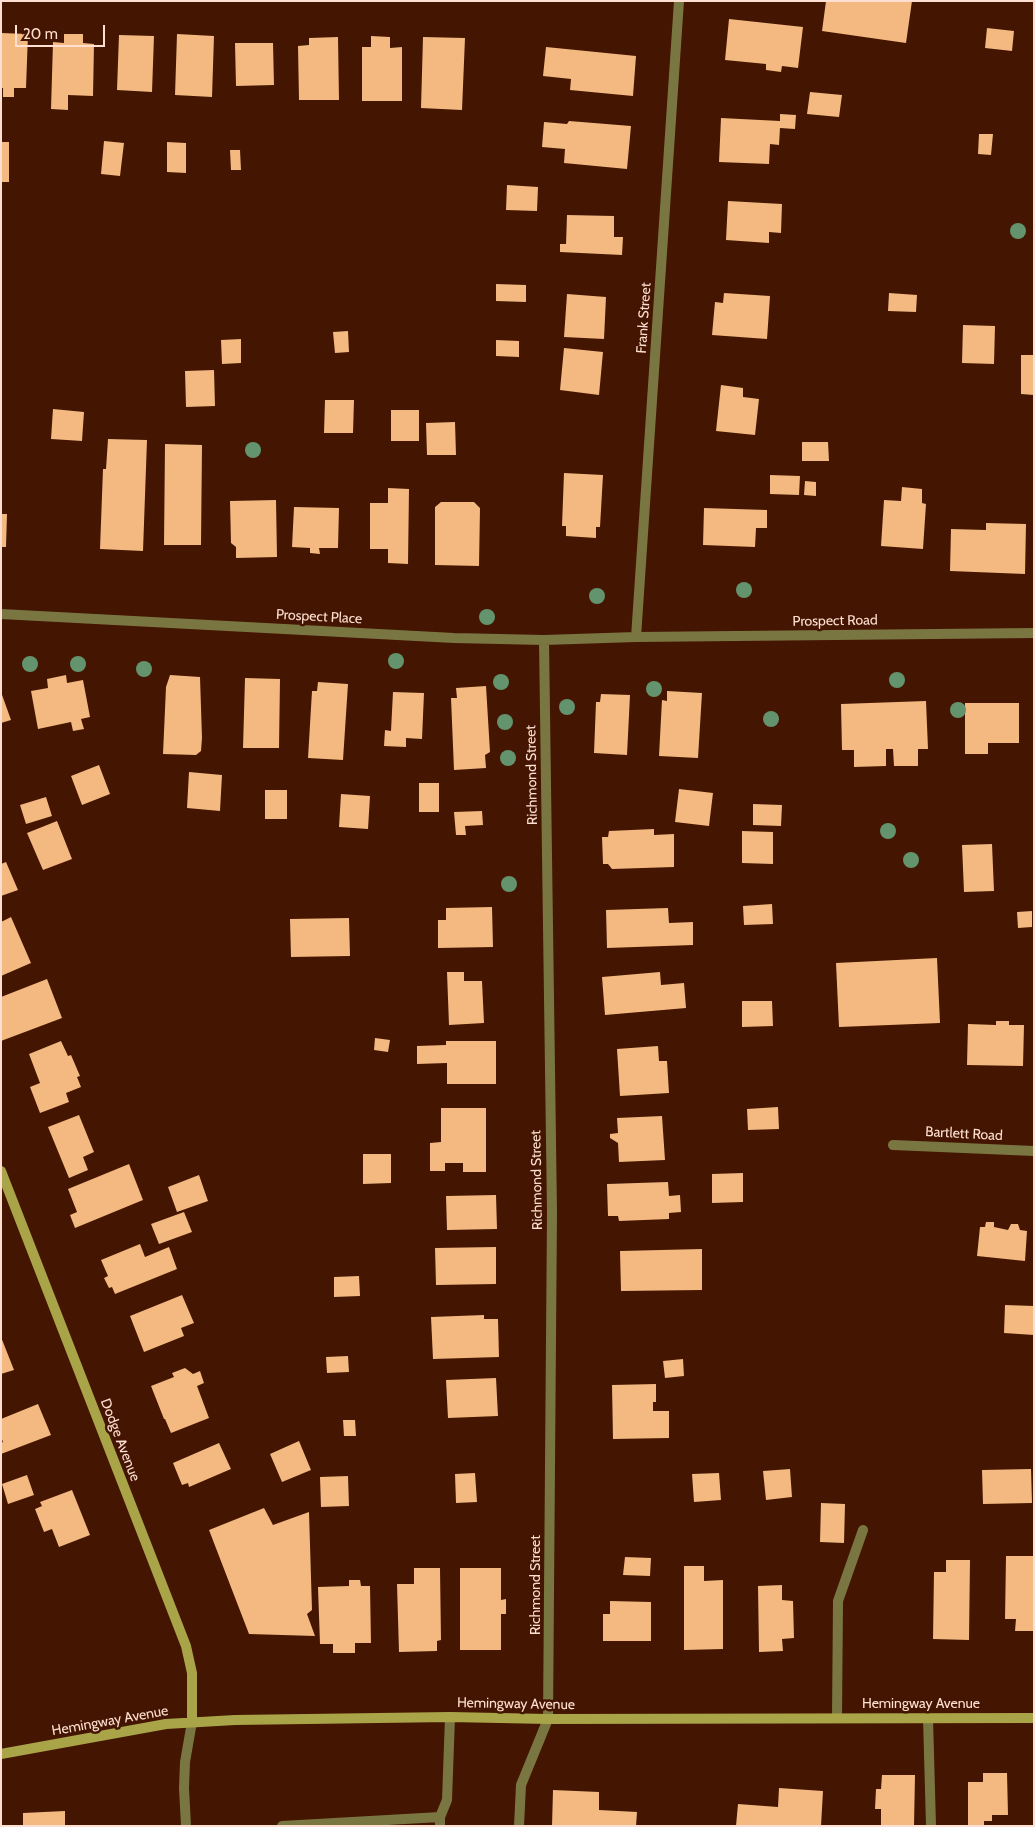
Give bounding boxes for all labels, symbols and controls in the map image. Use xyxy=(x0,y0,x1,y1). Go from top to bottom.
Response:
scale bar xyxy=(18,15,108,47)
text: 20 m xyxy=(23,25,58,43)
street label: Frank Street xyxy=(633,282,655,354)
street label: Prospect Place xyxy=(276,606,362,628)
street label: Prospect Road xyxy=(792,612,878,630)
street label: Richmond Street xyxy=(523,725,541,825)
street label: Bartlett Road xyxy=(925,1124,1003,1144)
street label: Richmond Street xyxy=(528,1130,546,1230)
street label: Dodge Avenue xyxy=(97,1396,143,1484)
street label: Richmond Street xyxy=(528,1535,544,1635)
street label: Hemingway Avenue xyxy=(457,1695,575,1713)
street label: Hemingway Avenue xyxy=(862,1696,980,1712)
street label: Hemingway Avenue xyxy=(50,1702,170,1740)

